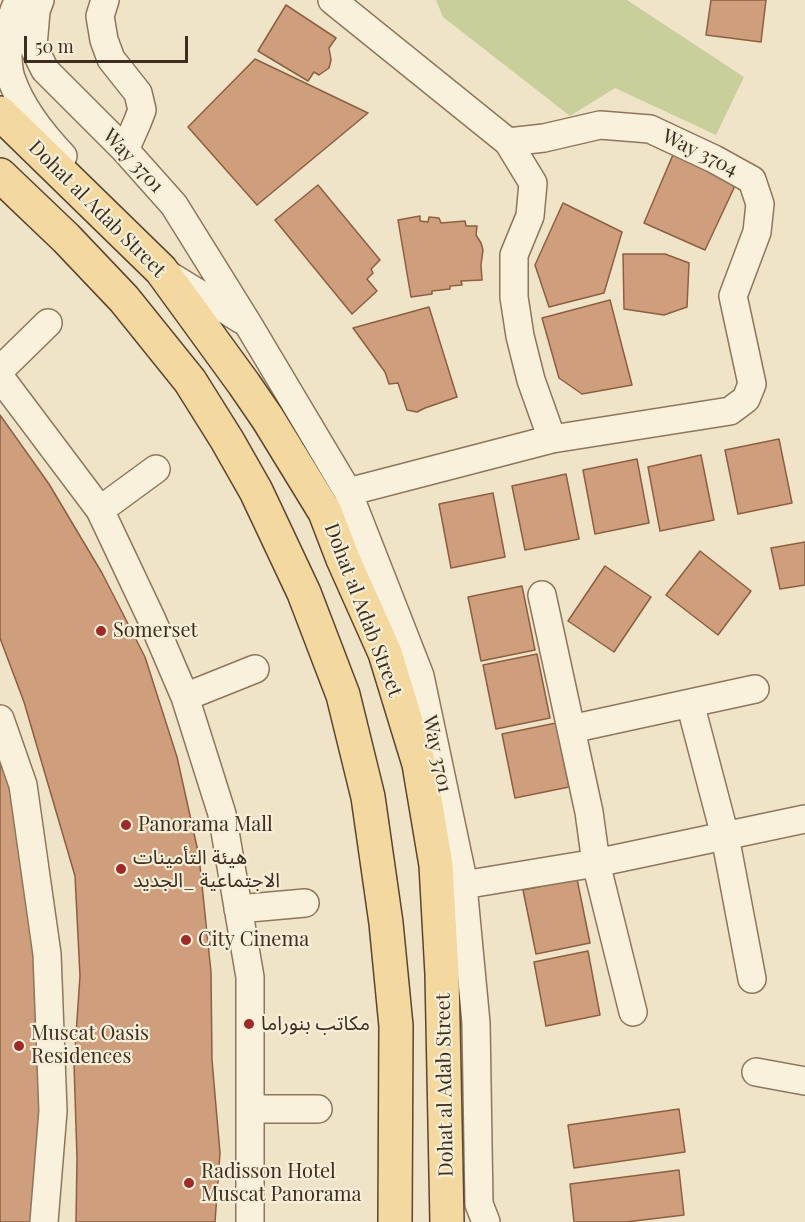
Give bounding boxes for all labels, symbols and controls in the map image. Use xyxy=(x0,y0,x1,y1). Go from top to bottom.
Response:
scale bar xyxy=(27,24,190,62)
text: 50 m xyxy=(35,34,74,58)
street label: Way 3701 xyxy=(97,124,169,198)
street label: Way 3704 xyxy=(658,124,742,182)
street label: Dohat al Adab Street xyxy=(24,136,170,282)
street label: Dohat al Adab Street xyxy=(319,520,407,700)
place label: Somerset xyxy=(113,619,198,643)
marker: Somerset xyxy=(94,624,108,638)
street label: Way 3701 xyxy=(417,713,457,795)
place label: Panorama Mall xyxy=(138,813,273,837)
marker: Panorama Mall xyxy=(119,818,133,832)
place label: هيئة التأمينات الاجتماعية _الجديد xyxy=(133,846,280,893)
marker: هيئة التأمينات الاجتماعية _الجديد xyxy=(114,862,128,876)
place label: City Cinema xyxy=(198,928,309,952)
marker: City Cinema xyxy=(179,933,193,947)
street label: Dohat al Adab Street xyxy=(431,993,459,1177)
place label: مكاتب بنوراما xyxy=(261,1012,370,1036)
marker: مكاتب بنوراما xyxy=(242,1017,256,1031)
place label: Muscat Oasis Residences xyxy=(31,1022,149,1069)
marker: Muscat Oasis Residences xyxy=(12,1039,26,1053)
place label: Radisson Hotel Muscat Panorama xyxy=(201,1160,361,1207)
marker: Radisson Hotel Muscat Panorama xyxy=(182,1176,196,1190)

